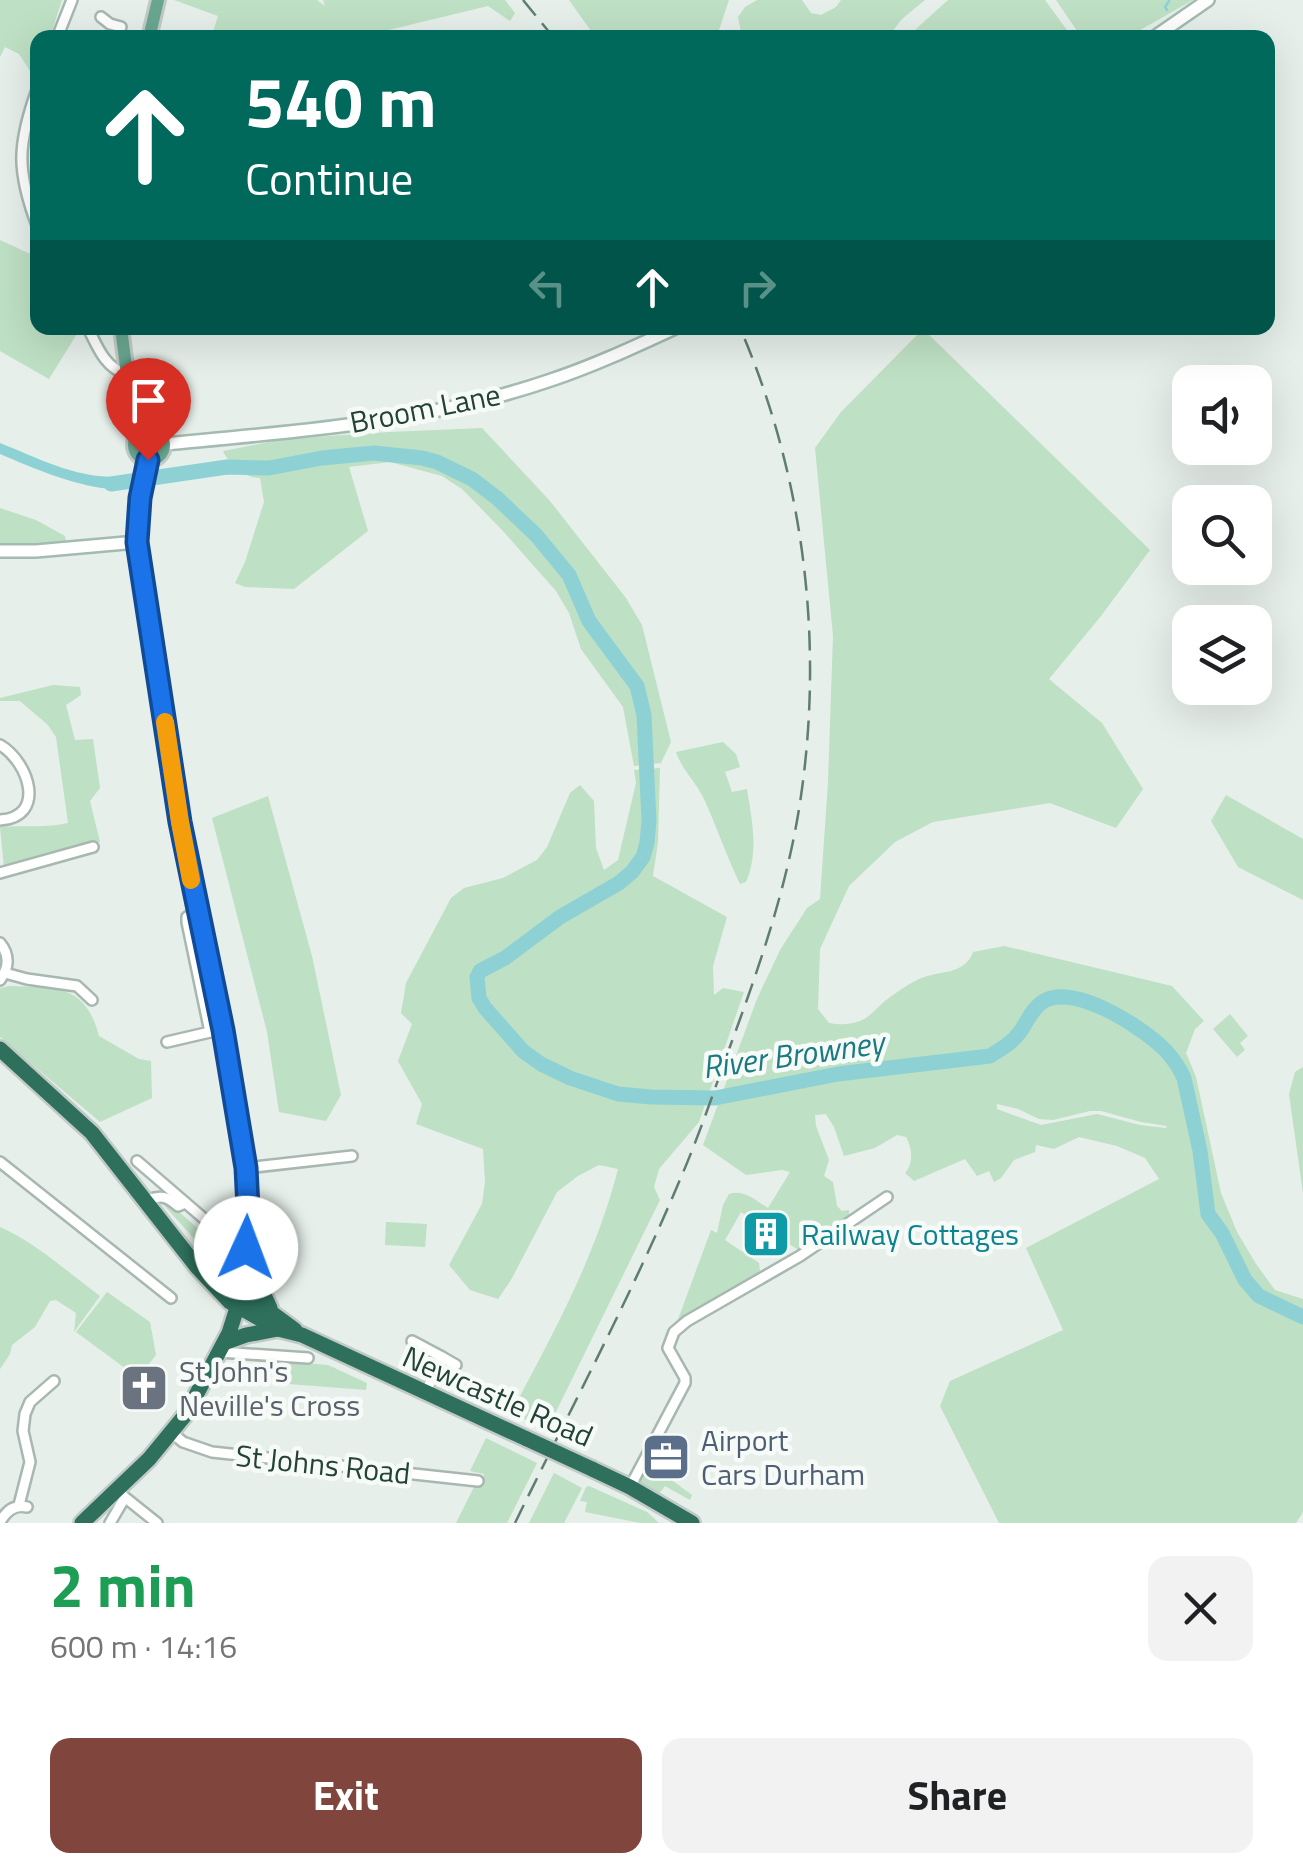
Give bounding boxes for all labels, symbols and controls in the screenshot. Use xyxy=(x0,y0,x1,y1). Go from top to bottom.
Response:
text: 540 m xyxy=(245,48,437,154)
icon: ahead xyxy=(80,70,210,200)
text: Continue xyxy=(245,144,413,212)
icon: left xyxy=(520,260,575,315)
icon: ahead xyxy=(625,260,680,315)
icon: right xyxy=(730,260,785,315)
pin xyxy=(106,358,191,461)
map controls xyxy=(1172,365,1272,705)
button: sound xyxy=(1172,365,1272,465)
street label: Broom Lane xyxy=(346,371,504,445)
icon: arrive xyxy=(121,373,176,428)
button: search xyxy=(1172,485,1272,585)
button: layers xyxy=(1172,605,1272,705)
water label: River Browney xyxy=(699,1017,890,1090)
position arrow xyxy=(194,1196,298,1300)
building icon: Railway Cottages xyxy=(740,1208,792,1260)
place label: Railway Cottages xyxy=(801,1211,1019,1257)
street label: Newcastle Road xyxy=(395,1333,601,1459)
place label: St John's Neville's Cross xyxy=(179,1348,360,1428)
church icon: St John's Neville's Cross xyxy=(118,1362,170,1414)
place label: Airport Cars Durham xyxy=(701,1417,865,1497)
office icon: Airport Cars Durham xyxy=(640,1431,692,1483)
street label: St Johns Road xyxy=(233,1432,413,1496)
text: 2 min xyxy=(50,1539,196,1630)
button: close xyxy=(1148,1556,1253,1661)
text: 600 m · 14:16 xyxy=(50,1622,237,1670)
button: Exit xyxy=(50,1738,642,1853)
button: Share xyxy=(662,1738,1253,1853)

